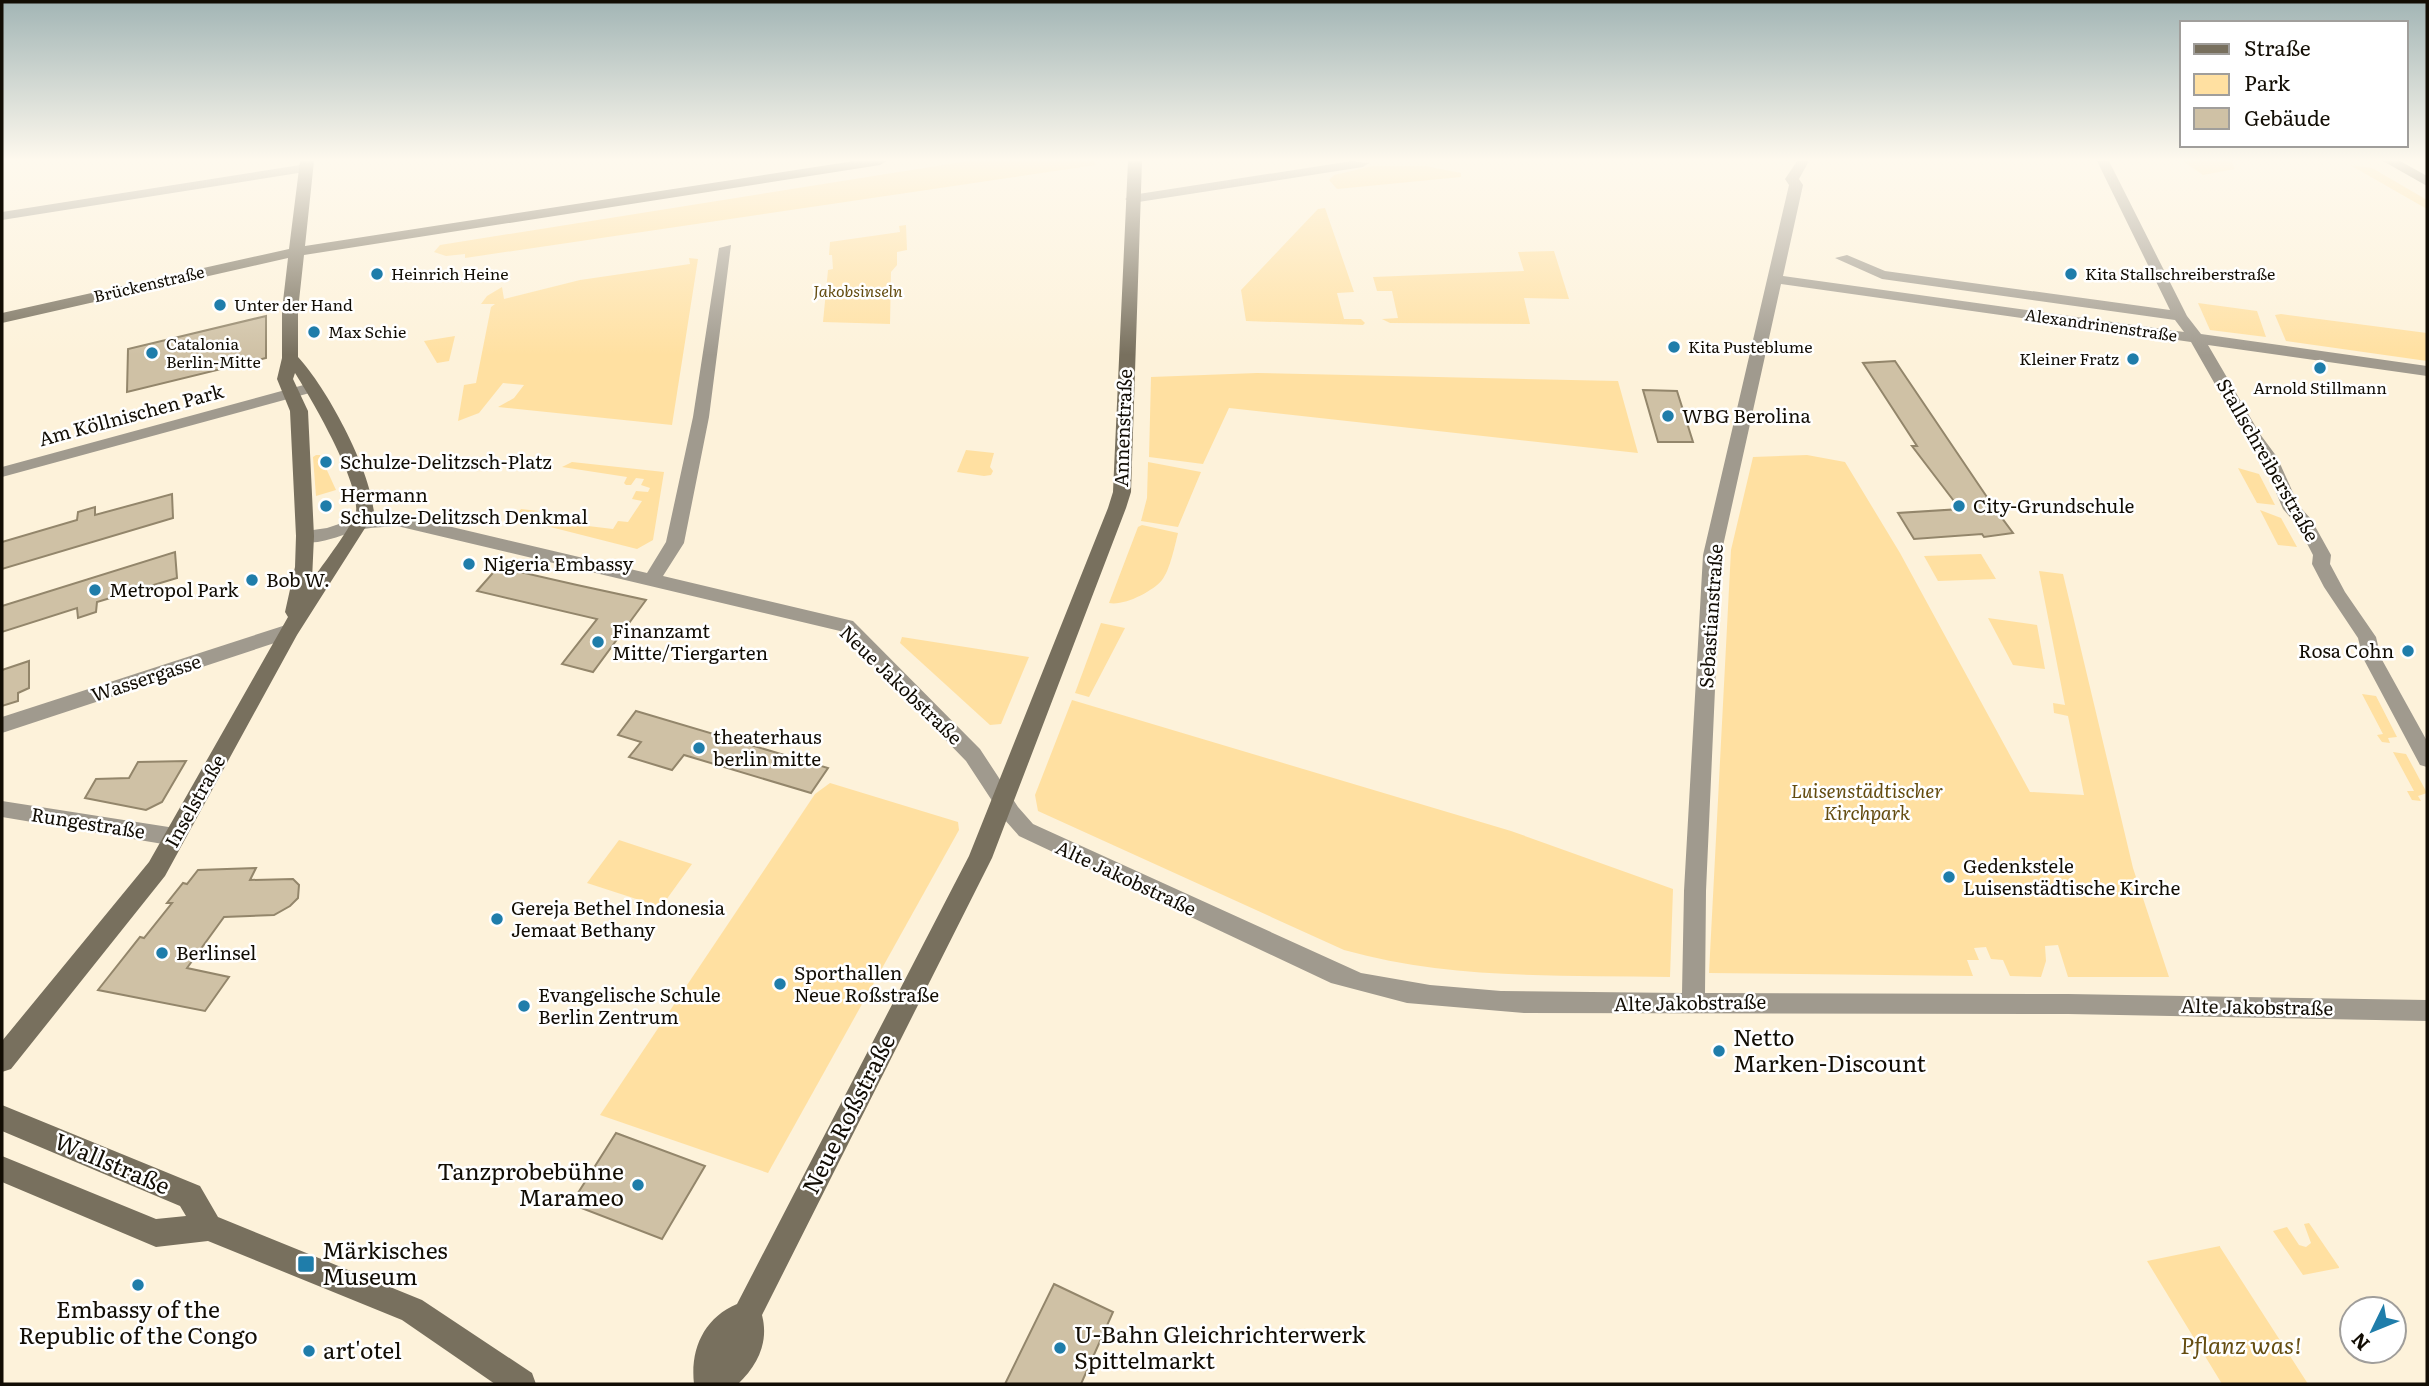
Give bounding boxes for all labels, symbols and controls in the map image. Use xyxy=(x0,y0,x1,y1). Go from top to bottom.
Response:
legend xyxy=(2180,21,2408,147)
text: Straße xyxy=(2244,31,2311,62)
text: Park xyxy=(2244,66,2290,97)
text: Gebäude xyxy=(2244,101,2331,132)
street label: Brückenstraße xyxy=(91,259,206,307)
place label: Heinrich Heine xyxy=(391,261,509,285)
place label: Kita Stallschreiberstraße xyxy=(2085,261,2275,285)
marker: Heinrich Heine xyxy=(369,266,385,282)
marker: Kita Stallschreiberstraße xyxy=(2063,266,2079,282)
park label: Jakobsinseln xyxy=(813,278,903,302)
place label: Unter der Hand xyxy=(234,292,353,316)
marker: Unter der Hand xyxy=(212,297,228,313)
street label: Alexandrinenstraße xyxy=(2023,301,2179,347)
place label: Max Schie xyxy=(328,319,406,343)
marker: Max Schie xyxy=(306,324,322,340)
place label: Catalonia Berlin-Mitte xyxy=(166,331,261,373)
place label: Kita Pusteblume xyxy=(1688,334,1813,358)
marker: Kita Pusteblume xyxy=(1666,339,1682,355)
marker: Catalonia Berlin-Mitte xyxy=(144,345,160,361)
place label: Kleiner Fratz xyxy=(2019,346,2119,370)
marker: Kleiner Fratz xyxy=(2125,351,2141,367)
marker: Arnold Stillmann xyxy=(2312,360,2328,376)
street label: Annenstraße xyxy=(1106,368,1138,487)
street label: Stallschreiberstraße xyxy=(2211,373,2327,546)
place label: Arnold Stillmann xyxy=(2253,375,2387,399)
street label: Am Köllnischen Park xyxy=(35,376,227,452)
place label: WBG Berolina xyxy=(1682,401,1811,429)
marker: WBG Berolina xyxy=(1660,408,1676,424)
place label: Schulze-Delitzsch-Platz xyxy=(340,447,552,475)
marker: Schulze-Delitzsch-Platz xyxy=(318,454,334,470)
place label: Hermann Schulze-Delitzsch Denkmal xyxy=(340,480,588,530)
place label: City-Grundschule xyxy=(1973,491,2135,519)
marker: Hermann Schulze-Delitzsch Denkmal xyxy=(318,498,334,514)
marker: City-Grundschule xyxy=(1951,498,1967,514)
street label: Sebastianstraße xyxy=(1691,543,1729,689)
place label: Nigeria Embassy xyxy=(483,549,633,577)
marker: Nigeria Embassy xyxy=(461,556,477,572)
place label: Bob W. xyxy=(266,565,330,593)
marker: Bob W. xyxy=(244,572,260,588)
place label: Metropol Park xyxy=(109,575,239,603)
marker: Metropol Park xyxy=(87,582,103,598)
place label: Finanzamt Mitte/Tiergarten xyxy=(612,616,768,666)
street label: Neue Jakobstraße xyxy=(834,618,970,750)
marker: Finanzamt Mitte/Tiergarten xyxy=(590,634,606,650)
place label: Rosa Cohn xyxy=(2298,636,2394,664)
marker: Rosa Cohn xyxy=(2400,643,2416,659)
street label: Wassergasse xyxy=(87,646,204,708)
place label: theaterhaus berlin mitte xyxy=(713,722,822,772)
marker: theaterhaus berlin mitte xyxy=(691,740,707,756)
street label: Inselstraße xyxy=(157,749,231,852)
park label: Luisenstädtischer Kirchpark xyxy=(1791,776,1943,826)
street label: Rungestraße xyxy=(29,799,147,845)
street label: Alte Jakobstraße xyxy=(1051,832,1201,922)
place label: Gedenkstele Luisenstädtische Kirche xyxy=(1963,851,2181,901)
marker: Gedenkstele Luisenstädtische Kirche xyxy=(1941,869,1957,885)
place label: Gereja Bethel Indonesia Jemaat Bethany xyxy=(511,893,726,943)
marker: Gereja Bethel Indonesia Jemaat Bethany xyxy=(489,911,505,927)
place label: Berlinsel xyxy=(176,938,256,966)
marker: Berlinsel xyxy=(154,945,170,961)
place label: Sporthallen Neue Roßstraße xyxy=(794,958,939,1008)
marker: Sporthallen Neue Roßstraße xyxy=(772,976,788,992)
place label: Evangelische Schule Berlin Zentrum xyxy=(538,980,721,1030)
street label: Alte Jakobstraße xyxy=(1614,987,1766,1017)
street label: Alte Jakobstraße xyxy=(2181,991,2334,1021)
marker: Evangelische Schule Berlin Zentrum xyxy=(516,998,532,1014)
place label: Netto Marken-Discount xyxy=(1733,1019,1927,1079)
street label: Neue Roßstraße xyxy=(792,1027,902,1199)
marker: Netto Marken-Discount xyxy=(1711,1043,1727,1059)
street label: Wallstraße xyxy=(50,1123,176,1202)
place label: Tanzprobebühne Marameo xyxy=(437,1153,624,1213)
marker: Tanzprobebühne Marameo xyxy=(630,1177,646,1193)
place label: Märkisches Museum xyxy=(322,1232,448,1292)
marker: Märkisches Museum xyxy=(296,1254,316,1274)
marker: Embassy of the Republic of the Congo xyxy=(130,1277,146,1293)
place label: Embassy of the Republic of the Congo xyxy=(18,1291,258,1351)
north arrow xyxy=(2338,1295,2408,1365)
place label: U-Bahn Gleichrichterwerk Spittelmarkt xyxy=(1074,1316,1367,1376)
park label: Pflanz was! xyxy=(2180,1327,2302,1361)
text: N xyxy=(2344,1327,2376,1358)
place label: art'otel xyxy=(323,1332,402,1366)
marker: U-Bahn Gleichrichterwerk Spittelmarkt xyxy=(1052,1340,1068,1356)
marker: art'otel xyxy=(301,1343,317,1359)

